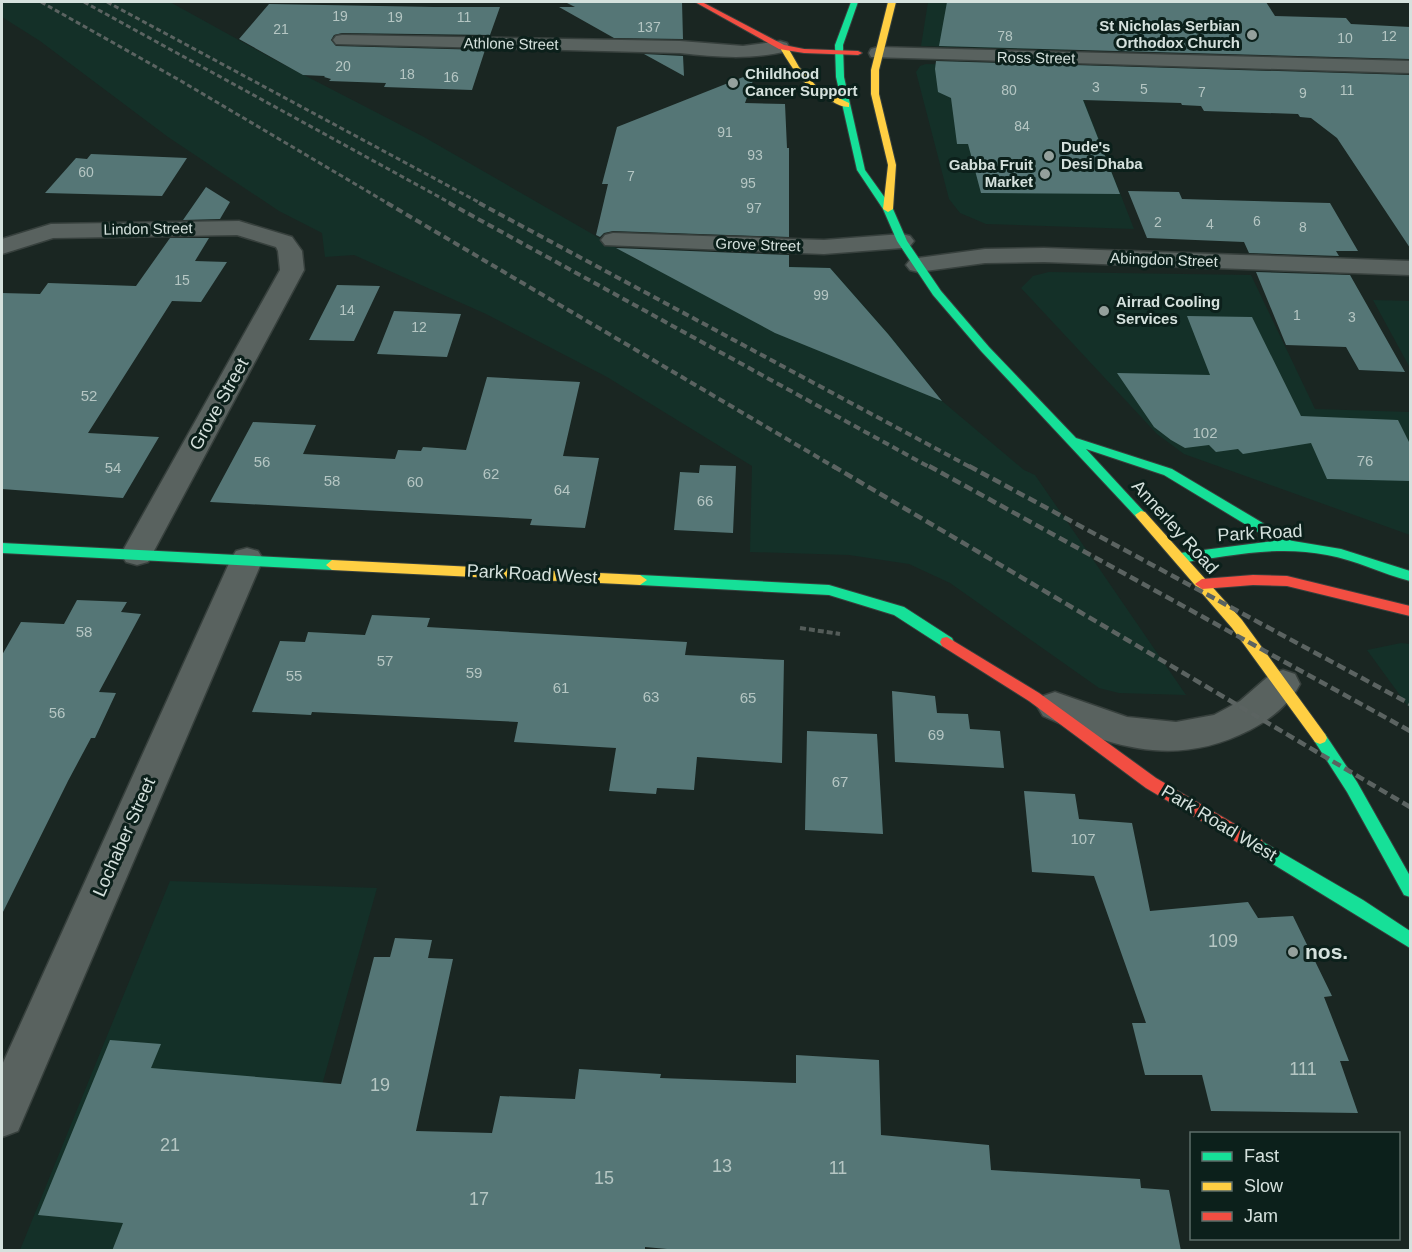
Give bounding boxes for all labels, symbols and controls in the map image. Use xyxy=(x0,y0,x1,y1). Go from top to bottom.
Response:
house number: 19 xyxy=(332,8,348,24)
house number: 19 xyxy=(387,9,403,25)
house number: 11 xyxy=(457,9,471,25)
place label: St Nicholas Serbian Orthodox Church xyxy=(1099,17,1240,51)
house number: 137 xyxy=(637,19,661,35)
house number: 21 xyxy=(273,21,289,37)
house number: 78 xyxy=(997,28,1013,44)
marker: St Nicholas Serbian Orthodox Church xyxy=(1245,28,1259,42)
house number: 12 xyxy=(1381,28,1397,44)
house number: 10 xyxy=(1337,30,1353,46)
street label: Athlone Street xyxy=(463,34,560,53)
street label: Ross Street xyxy=(997,48,1076,67)
house number: 20 xyxy=(335,58,351,74)
place label: Childhood Cancer Support xyxy=(745,65,858,99)
house number: 18 xyxy=(399,66,415,82)
house number: 16 xyxy=(443,69,459,85)
marker: Childhood Cancer Support xyxy=(726,76,740,90)
house number: 3 xyxy=(1092,79,1100,95)
house number: 5 xyxy=(1140,81,1148,97)
house number: 80 xyxy=(1001,82,1017,98)
house number: 11 xyxy=(1340,82,1354,98)
house number: 7 xyxy=(1198,84,1206,100)
house number: 9 xyxy=(1299,85,1307,101)
house number: 84 xyxy=(1014,118,1030,134)
house number: 91 xyxy=(717,124,733,140)
place label: Dude's Desi Dhaba xyxy=(1061,138,1143,172)
house number: 93 xyxy=(747,147,763,163)
marker: Dude's Desi Dhaba xyxy=(1042,149,1056,163)
place label: Gabba Fruit Market xyxy=(949,156,1033,190)
house number: 60 xyxy=(78,164,94,180)
marker: Gabba Fruit Market xyxy=(1038,167,1052,181)
house number: 7 xyxy=(627,168,635,184)
house number: 95 xyxy=(740,175,756,191)
house number: 97 xyxy=(746,200,762,216)
house number: 6 xyxy=(1253,213,1261,229)
house number: 2 xyxy=(1154,214,1162,230)
house number: 4 xyxy=(1206,216,1214,232)
street label: Lindon Street xyxy=(103,219,194,238)
house number: 8 xyxy=(1299,219,1307,235)
street label: Grove Street xyxy=(715,235,802,255)
street label: Abingdon Street xyxy=(1110,249,1219,270)
house number: 15 xyxy=(174,272,190,288)
house number: 99 xyxy=(813,287,829,303)
place label: Airrad Cooling Services xyxy=(1116,293,1220,327)
house number: 14 xyxy=(339,302,355,318)
marker: Airrad Cooling Services xyxy=(1097,304,1111,318)
house number: 1 xyxy=(1293,307,1301,323)
house number: 3 xyxy=(1348,309,1356,325)
house number: 12 xyxy=(411,319,427,335)
street label: Grove Street xyxy=(186,355,252,453)
house number: 52 xyxy=(81,387,97,404)
house number: 102 xyxy=(1192,424,1218,441)
house number: 76 xyxy=(1357,452,1373,469)
house number: 56 xyxy=(254,453,270,470)
house number: 54 xyxy=(105,459,121,476)
house number: 62 xyxy=(483,465,499,482)
house number: 58 xyxy=(324,472,340,489)
house number: 60 xyxy=(407,473,423,490)
street label: Annerley Road xyxy=(1128,476,1222,578)
house number: 64 xyxy=(554,481,570,498)
house number: 66 xyxy=(697,492,713,509)
street label: Park Road xyxy=(1217,521,1303,545)
street label: Park Road West xyxy=(466,561,598,587)
house number: 58 xyxy=(76,623,92,640)
house number: 57 xyxy=(377,652,393,669)
house number: 59 xyxy=(466,664,482,681)
house number: 55 xyxy=(286,667,302,684)
house number: 61 xyxy=(553,679,569,696)
house number: 63 xyxy=(643,688,659,705)
house number: 65 xyxy=(740,689,756,706)
house number: 56 xyxy=(49,704,65,721)
house number: 69 xyxy=(928,726,944,743)
house number: 67 xyxy=(832,773,848,790)
street label: Lochaber Street xyxy=(89,774,159,900)
street label: Park Road West xyxy=(1158,781,1280,865)
house number: 107 xyxy=(1070,830,1096,847)
house number: 109 xyxy=(1208,931,1238,951)
place label: nos. xyxy=(1305,940,1348,963)
marker: nos. xyxy=(1286,945,1300,959)
house number: 111 xyxy=(1289,1059,1317,1079)
house number: 19 xyxy=(370,1075,390,1095)
legend xyxy=(1190,1132,1400,1240)
house number: 21 xyxy=(160,1135,180,1155)
text: Fast xyxy=(1244,1146,1279,1166)
house number: 13 xyxy=(712,1156,732,1176)
house number: 11 xyxy=(829,1158,847,1178)
house number: 15 xyxy=(594,1168,614,1188)
text: Slow xyxy=(1244,1176,1284,1196)
house number: 17 xyxy=(469,1189,489,1209)
text: Jam xyxy=(1244,1206,1278,1226)

